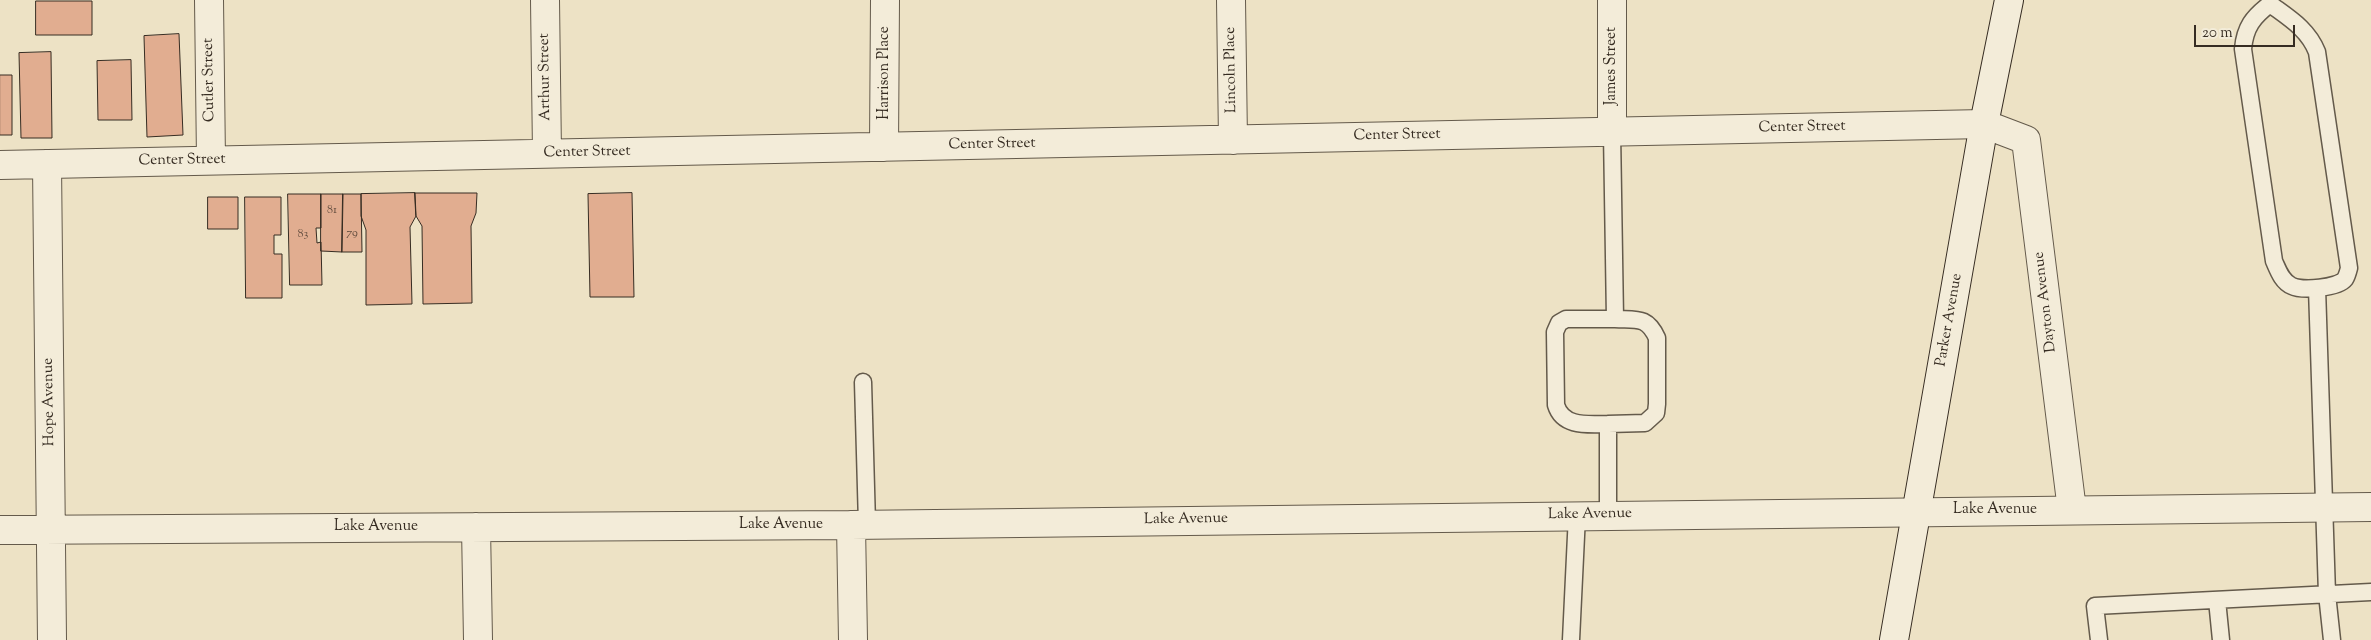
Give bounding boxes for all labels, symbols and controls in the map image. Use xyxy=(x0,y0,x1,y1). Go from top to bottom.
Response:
scale bar xyxy=(2196,15,2297,47)
text: 20 m xyxy=(2202,23,2233,44)
street label: Harrison Place xyxy=(876,26,894,120)
street label: Lincoln Place xyxy=(1222,27,1242,113)
street label: James Street xyxy=(1603,27,1621,105)
street label: Arthur Street xyxy=(536,33,556,121)
street label: Cutler Street xyxy=(200,38,220,122)
street label: Center Street xyxy=(1758,118,1846,138)
street label: Center Street xyxy=(1353,126,1441,146)
street label: Center Street xyxy=(948,135,1036,155)
street label: Center Street xyxy=(543,143,631,163)
street label: Center Street xyxy=(138,151,226,171)
house number: 81 xyxy=(327,204,337,218)
house number: 79 xyxy=(346,227,358,241)
house number: 83 xyxy=(298,228,308,242)
street label: Dayton Avenue xyxy=(2031,250,2061,354)
street label: Parker Avenue xyxy=(1933,272,1967,368)
street label: Hope Avenue xyxy=(40,358,60,446)
street label: Lake Avenue xyxy=(1953,501,2037,519)
street label: Lake Avenue xyxy=(1548,505,1632,525)
street label: Lake Avenue xyxy=(1144,510,1228,530)
street label: Lake Avenue xyxy=(739,516,823,534)
street label: Lake Avenue xyxy=(334,518,418,536)

